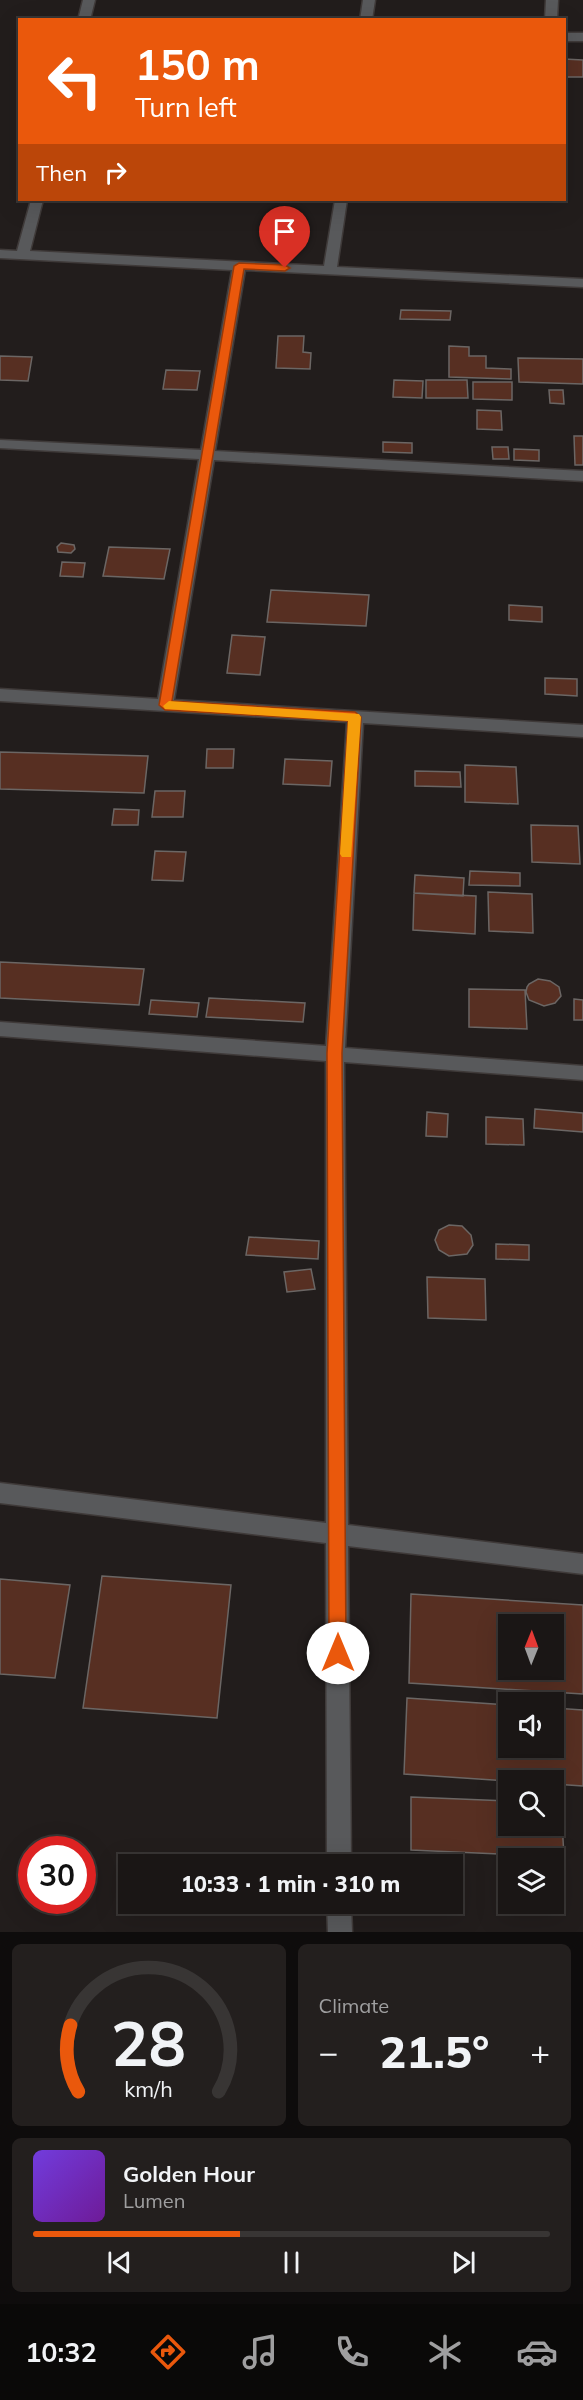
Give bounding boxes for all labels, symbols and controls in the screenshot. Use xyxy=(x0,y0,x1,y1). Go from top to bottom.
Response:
text: 150 m xyxy=(135,38,260,91)
icon: left xyxy=(36,42,114,120)
text: Turn left xyxy=(135,90,237,124)
icon: right xyxy=(99,156,132,189)
text: Then xyxy=(36,159,87,187)
pin xyxy=(259,206,310,268)
icon: arrive xyxy=(268,215,301,248)
north arrow xyxy=(498,1614,564,1680)
map controls xyxy=(498,1614,564,1914)
position arrow xyxy=(306,1621,370,1685)
button: sound xyxy=(498,1692,564,1758)
button: search xyxy=(498,1770,564,1836)
speed limit sign: 30 xyxy=(18,1836,96,1914)
button: layers xyxy=(498,1848,564,1914)
text: 10:33 · 1 min · 310 m xyxy=(181,1870,400,1898)
text: Climate xyxy=(319,1993,389,2018)
text: 28 xyxy=(111,2003,186,2082)
text: 21.5° xyxy=(379,2023,489,2079)
text: − xyxy=(319,2031,338,2072)
text: + xyxy=(530,2031,550,2072)
text: km/h xyxy=(124,2075,173,2102)
text: Golden Hour xyxy=(123,2160,255,2188)
text: Lumen xyxy=(123,2188,185,2213)
icon: previous xyxy=(103,2246,136,2279)
icon: pause xyxy=(275,2246,308,2279)
icon: next xyxy=(447,2246,480,2279)
icon: directions xyxy=(147,2331,189,2373)
icon: music xyxy=(239,2331,281,2373)
icon: phone xyxy=(331,2331,373,2373)
icon: climate xyxy=(424,2331,466,2373)
icon: car xyxy=(516,2331,558,2373)
text: 10:32 xyxy=(25,2335,97,2369)

